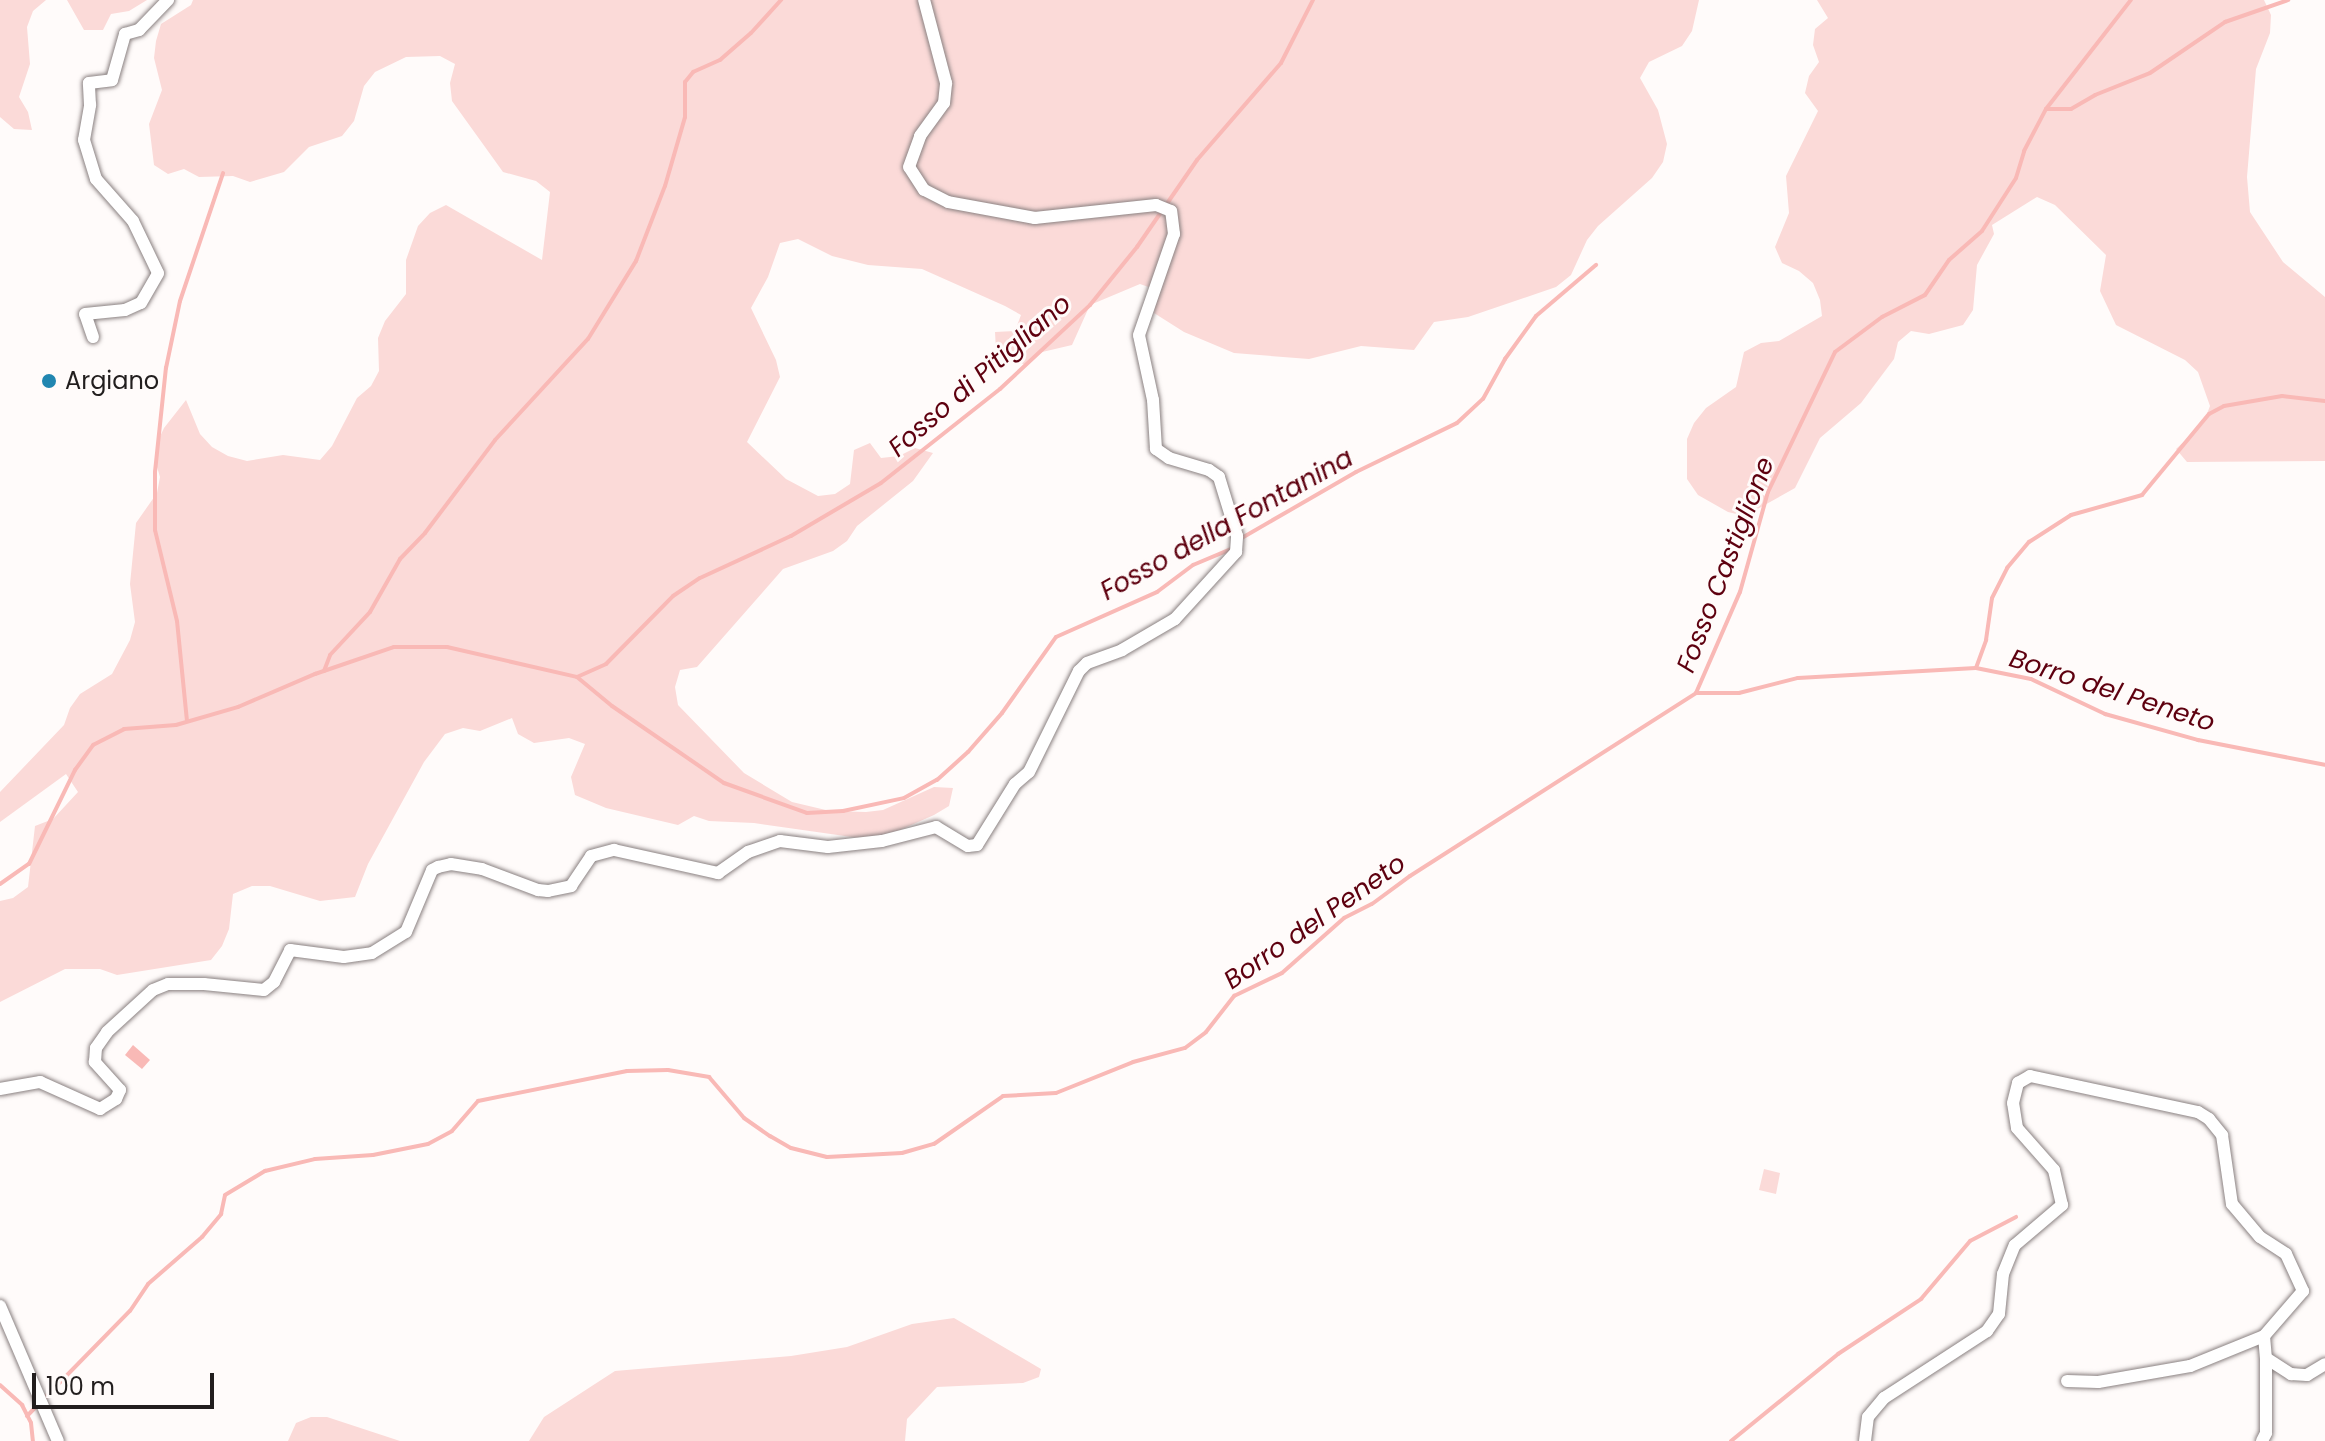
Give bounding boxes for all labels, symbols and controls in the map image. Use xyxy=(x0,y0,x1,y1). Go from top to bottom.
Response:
water label: Fosso di Pitigliano xyxy=(882,288,1078,464)
place label: Argiano xyxy=(65,367,159,395)
marker: Argiano xyxy=(40,372,58,390)
water label: Fosso della Fontanina xyxy=(1095,443,1359,607)
water label: Fosso Castiglione xyxy=(1671,453,1781,677)
water label: Borro del Peneto xyxy=(2005,643,2219,739)
water label: Borro del Peneto xyxy=(1218,848,1412,996)
scale bar xyxy=(36,1357,218,1407)
text: 100 m xyxy=(46,1370,115,1403)

